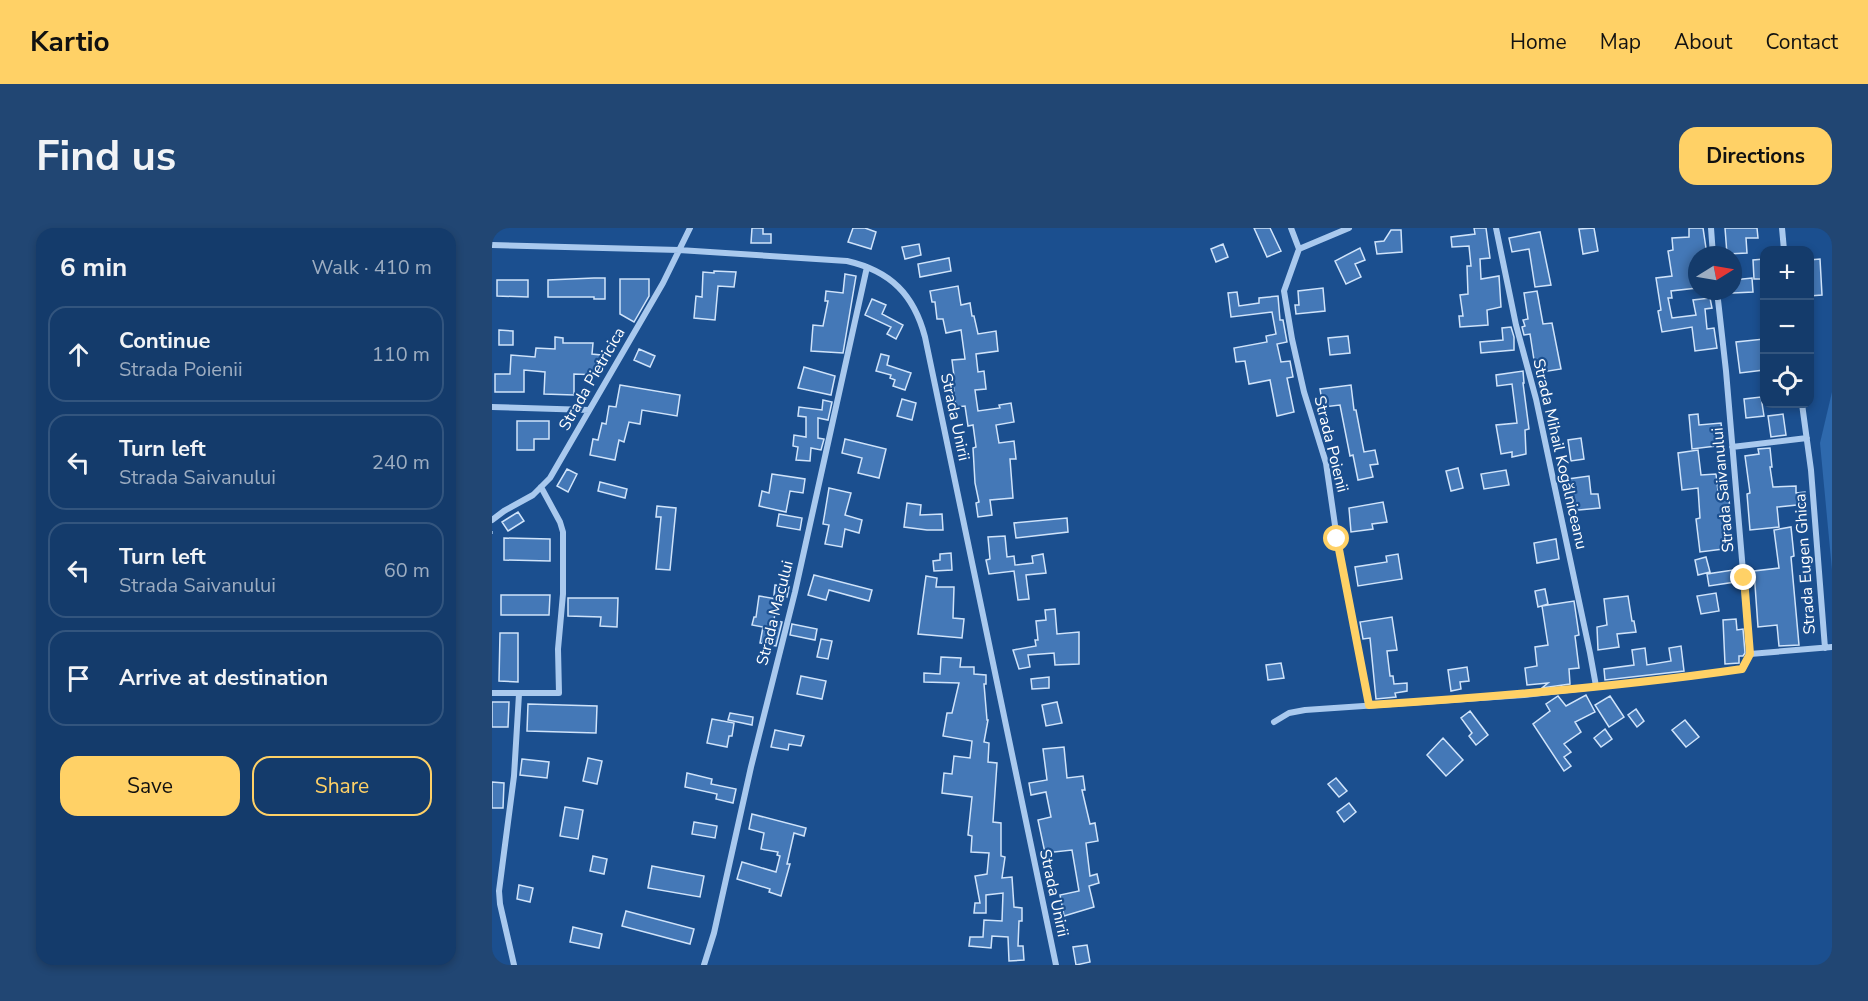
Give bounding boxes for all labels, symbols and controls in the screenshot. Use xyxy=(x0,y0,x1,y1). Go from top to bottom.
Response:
text: Kartio xyxy=(30,23,110,61)
text: Home xyxy=(1510,28,1567,56)
text: Map xyxy=(1600,28,1641,56)
text: About xyxy=(1674,28,1732,56)
text: Contact xyxy=(1765,28,1838,56)
button: Directions xyxy=(1679,127,1832,185)
text: Find us xyxy=(36,128,176,185)
north arrow xyxy=(1688,246,1742,300)
map controls xyxy=(1760,246,1814,408)
button: + xyxy=(1760,246,1814,300)
text: 6 min xyxy=(60,250,127,285)
text: Walk · 410 m xyxy=(312,254,432,281)
button: − xyxy=(1760,300,1814,354)
street label: Strada Pietricica xyxy=(554,323,630,435)
text: Continue xyxy=(119,326,210,356)
icon: ahead xyxy=(62,338,95,371)
text: 110 m xyxy=(372,341,430,368)
button: locate xyxy=(1760,354,1814,408)
text: Strada Poienii xyxy=(119,356,243,383)
street label: Strada Mihail Kogălniceanu xyxy=(1527,356,1593,552)
street label: Strada Unirii xyxy=(935,371,975,463)
street label: Strada Poienii xyxy=(1308,393,1354,495)
street label: Strada Saivanului xyxy=(1707,427,1739,553)
text: Turn left xyxy=(119,434,206,464)
icon: left xyxy=(62,446,95,479)
text: 240 m xyxy=(372,449,430,476)
text: Strada Saivanului xyxy=(119,464,276,491)
street label: Strada Eugen Ghica xyxy=(1789,493,1821,635)
route start xyxy=(1323,525,1349,551)
text: Turn left xyxy=(119,542,206,572)
icon: left xyxy=(62,554,95,587)
text: 60 m xyxy=(384,557,430,584)
street label: Strada Macului xyxy=(751,558,799,668)
route end xyxy=(1730,564,1756,590)
text: Strada Saivanului xyxy=(119,572,276,599)
icon: arrive xyxy=(62,662,95,695)
text: Arrive at destination xyxy=(119,663,328,693)
button: Save xyxy=(60,756,240,816)
button: Share xyxy=(252,756,432,816)
street label: Strada Unirii xyxy=(1034,847,1074,939)

